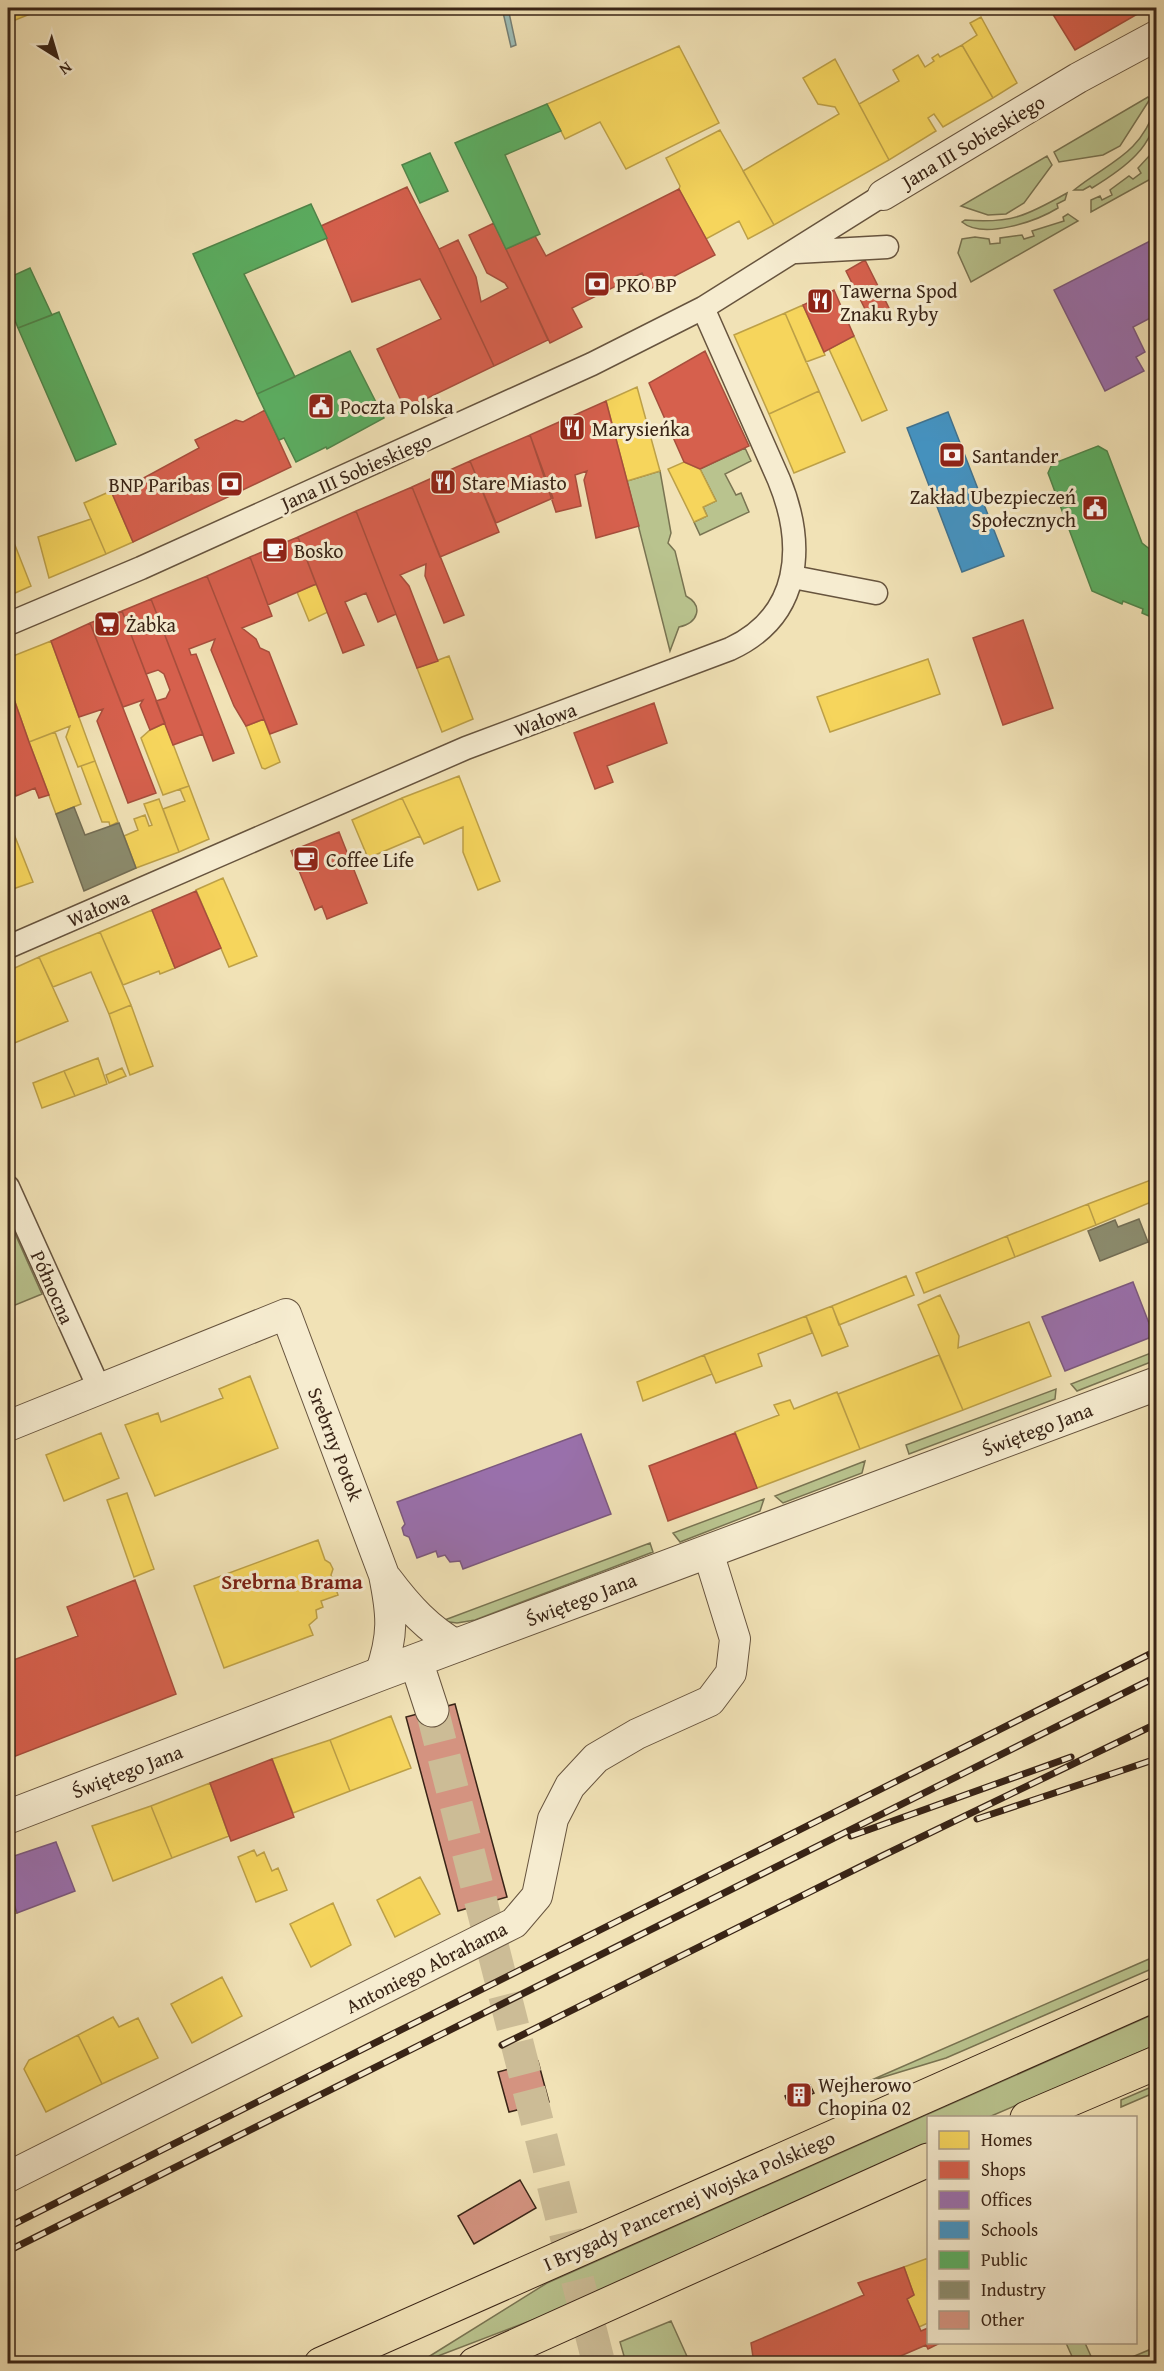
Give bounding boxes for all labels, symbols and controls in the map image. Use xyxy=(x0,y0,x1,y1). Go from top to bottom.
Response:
north arrow xyxy=(27,27,87,87)
text: N xyxy=(54,56,78,82)
street label: Jana III Sobieskiego xyxy=(893,87,1050,197)
bank icon: PKO BP xyxy=(582,269,612,299)
place label: PKO BP xyxy=(616,270,677,299)
place label: Tawerna Spod Znaku Ryby xyxy=(840,276,958,328)
restaurant icon: Tawerna Spod Znaku Ryby xyxy=(805,286,835,316)
public building icon: Poczta Polska xyxy=(306,391,336,421)
place label: Poczta Polska xyxy=(340,392,454,421)
restaurant icon: Marysieńka xyxy=(557,413,587,443)
place label: Marysieńka xyxy=(592,414,690,443)
street label: Jana III Sobieskiego xyxy=(273,425,436,518)
bank icon: Santander xyxy=(937,440,967,470)
place label: Santander xyxy=(972,441,1059,470)
restaurant icon: Stare Miasto xyxy=(428,467,458,497)
place label: Stare Miasto xyxy=(462,468,567,497)
bank icon: BNP Paribas xyxy=(215,469,245,499)
place label: BNP Paribas xyxy=(109,470,210,499)
place label: Zakład Ubezpieczeń Społecznych xyxy=(910,482,1076,534)
public building icon: Zakład Ubezpieczeń Społecznych xyxy=(1080,493,1110,523)
cafe icon: Bosko xyxy=(260,535,290,565)
place label: Bosko xyxy=(294,536,343,565)
supermarket icon: Żabka xyxy=(92,609,122,639)
place label: Żabka xyxy=(126,610,177,639)
street label: Wałowa xyxy=(510,694,581,744)
cafe icon: Coffee Life xyxy=(291,844,321,874)
place label: Coffee Life xyxy=(326,845,414,874)
street label: Wałowa xyxy=(63,882,134,934)
street label: Północna xyxy=(24,1246,82,1329)
street label: Srebrny Potok xyxy=(301,1383,371,1506)
street label: Świętego Jana xyxy=(977,1394,1097,1463)
street label: Świętego Jana xyxy=(521,1564,641,1633)
district label: Srebrna Brama xyxy=(221,1566,363,1597)
street label: Świętego Jana xyxy=(67,1736,187,1805)
street label: Antoniego Abrahama xyxy=(340,1913,512,2020)
place label: Wejherowo Chopina 02 xyxy=(818,2070,912,2122)
building icon: Wejherowo Chopina 02 xyxy=(784,2080,814,2110)
legend xyxy=(927,2116,1137,2344)
street label: I Brygady Pancernej Wojska Polskiego xyxy=(539,2122,839,2278)
text: Homes xyxy=(981,2126,1032,2153)
text: Shops xyxy=(981,2156,1026,2183)
text: Offices xyxy=(981,2186,1032,2213)
text: Schools xyxy=(981,2216,1038,2243)
text: Public xyxy=(981,2246,1028,2273)
text: Industry xyxy=(981,2276,1046,2303)
text: Other xyxy=(981,2306,1025,2333)

